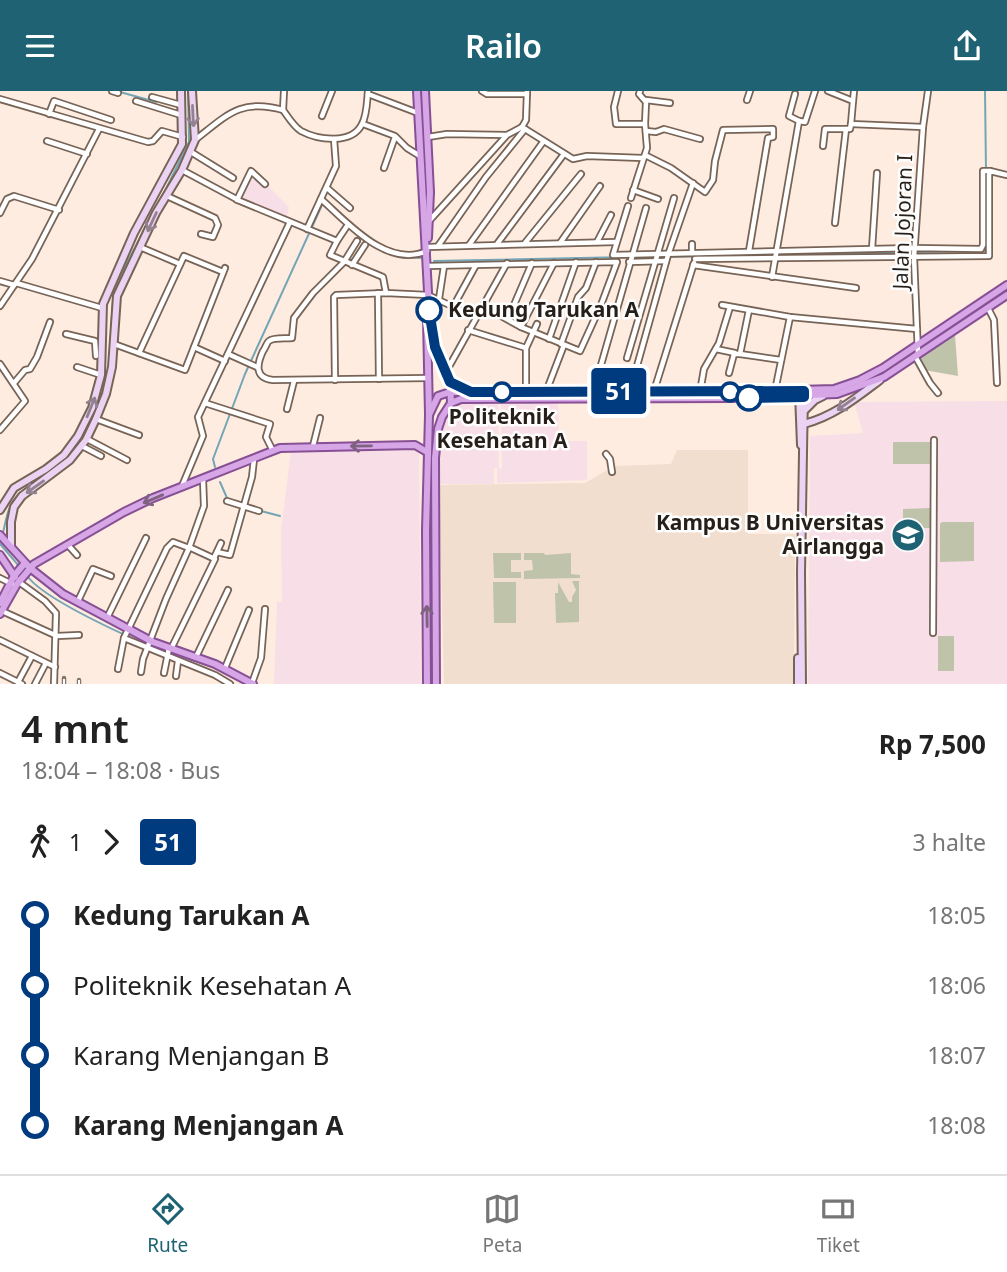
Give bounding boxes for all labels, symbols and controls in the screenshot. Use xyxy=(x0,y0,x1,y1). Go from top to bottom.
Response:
text: Railo xyxy=(465,24,542,67)
icon: menu xyxy=(21,27,59,65)
icon: share xyxy=(948,27,986,65)
one-way arrow xyxy=(187,104,200,126)
street label: Jalan Jojoran I xyxy=(886,154,918,292)
one-way arrow xyxy=(145,211,158,232)
place label: Kedung Tarukan A xyxy=(448,295,640,323)
marker: Kedung Tarukan A xyxy=(416,297,442,323)
line badge: 51 xyxy=(588,368,650,414)
text: 51 xyxy=(605,374,633,407)
marker: Politeknik Kesehatan A xyxy=(492,382,512,402)
unlabelled marker xyxy=(720,382,740,402)
unlabelled marker xyxy=(736,385,762,411)
one-way arrow xyxy=(86,396,99,418)
one-way arrow xyxy=(837,397,856,411)
place label: Politeknik Kesehatan A xyxy=(436,402,568,454)
one-way arrow xyxy=(350,439,373,452)
one-way arrow xyxy=(26,480,45,494)
one-way arrow xyxy=(143,493,164,506)
place label: Kampus B Universitas Airlangga xyxy=(656,508,884,560)
school or university icon: Kampus B Universitas Airlangga xyxy=(889,516,927,554)
one-way arrow xyxy=(420,605,434,628)
text: 4 mnt xyxy=(21,702,129,754)
text: Rp 7,500 xyxy=(879,726,986,762)
text: 18:04 – 18:08 · Bus xyxy=(21,754,220,786)
icon: walk xyxy=(21,823,59,861)
icon: forward xyxy=(92,823,130,861)
text: 51 xyxy=(154,825,182,858)
text: 1 xyxy=(69,826,82,858)
text: 3 halte xyxy=(913,826,986,858)
text: Kedung Tarukan A xyxy=(73,897,310,933)
text: 18:05 xyxy=(927,899,986,931)
text: Politeknik Kesehatan A xyxy=(73,967,351,1003)
text: 18:06 xyxy=(927,969,986,1001)
text: Karang Menjangan B xyxy=(73,1037,329,1073)
text: 18:07 xyxy=(927,1039,986,1071)
text: Karang Menjangan A xyxy=(73,1107,343,1143)
text: 18:08 xyxy=(927,1109,986,1141)
tab: Rute xyxy=(147,1190,188,1258)
tab: Peta xyxy=(483,1190,522,1258)
tab: Tiket xyxy=(817,1190,860,1258)

